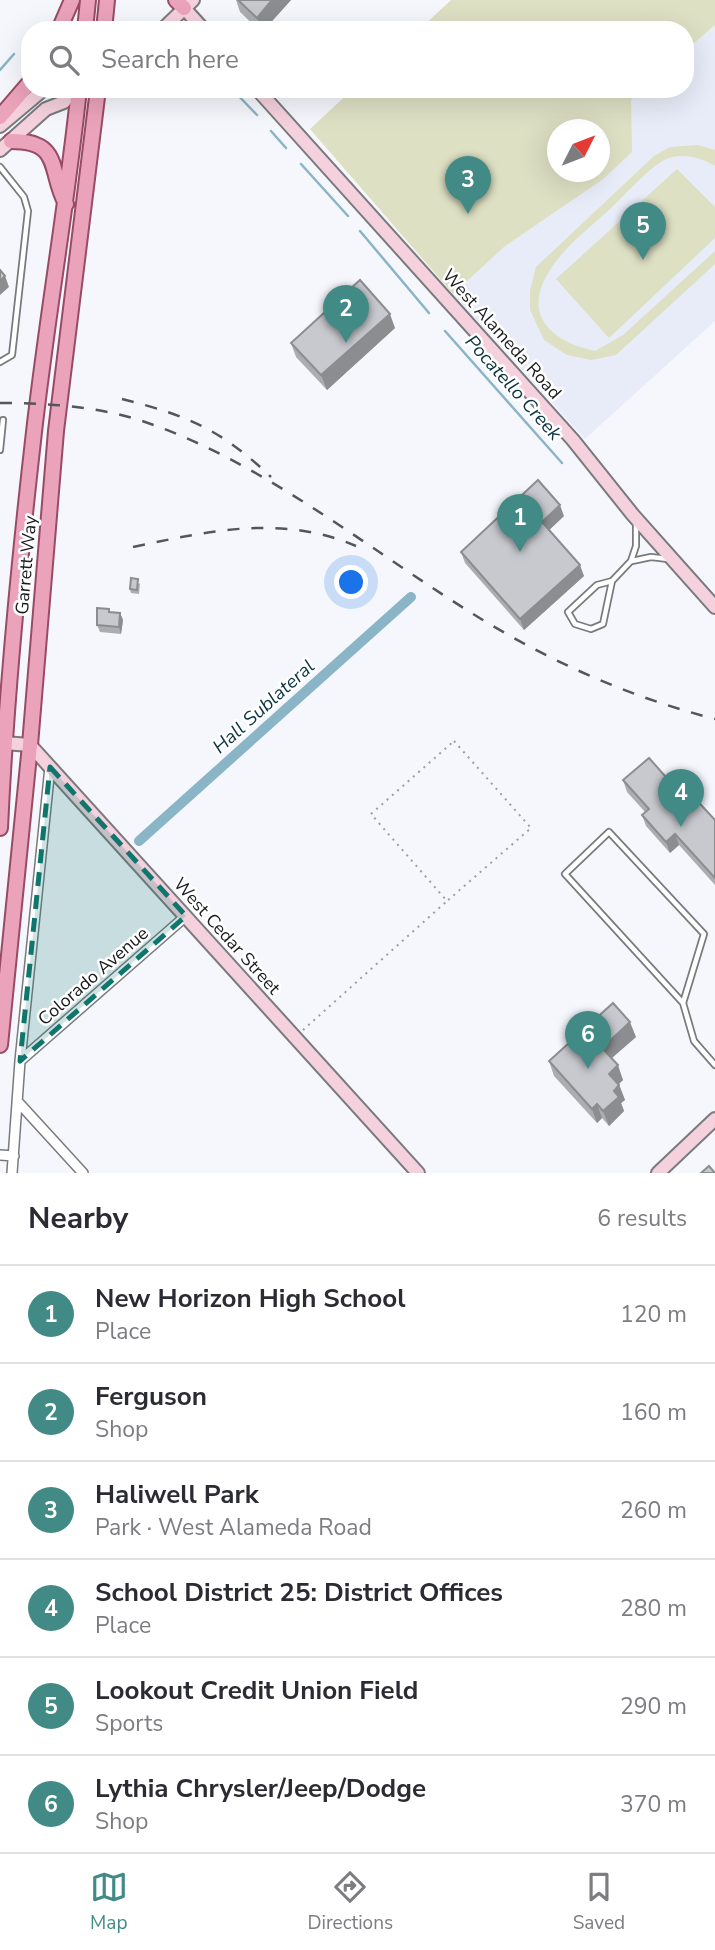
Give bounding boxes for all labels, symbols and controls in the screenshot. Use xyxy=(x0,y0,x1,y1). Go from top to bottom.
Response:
search box xyxy=(21,21,694,98)
icon: search xyxy=(45,41,83,79)
text: Search here xyxy=(101,42,239,77)
north arrow xyxy=(547,119,610,182)
pin: 3 xyxy=(445,156,491,214)
pin: 5 xyxy=(620,202,666,260)
street label: West Alameda Road xyxy=(437,264,567,404)
pin: 2 xyxy=(323,285,369,343)
water label: Pocatello Creek xyxy=(459,329,568,446)
pin: 1 xyxy=(497,494,543,552)
street label: Garrett Way xyxy=(10,514,42,616)
your location xyxy=(334,565,368,599)
water label: Hall Sublateral xyxy=(207,654,320,760)
pin: 4 xyxy=(658,769,704,827)
street label: West Cedar Street xyxy=(168,873,286,1000)
street label: Colorado Avenue xyxy=(33,921,153,1031)
pin: 6 xyxy=(565,1011,611,1069)
text: Nearby xyxy=(28,1198,128,1239)
text: 6 results xyxy=(597,1203,687,1234)
text: New Horizon High School xyxy=(95,1281,406,1316)
text: 1 xyxy=(44,1299,58,1330)
text: 120 m xyxy=(620,1299,687,1330)
text: Place xyxy=(95,1316,151,1347)
text: Ferguson xyxy=(95,1379,207,1414)
text: 2 xyxy=(44,1397,58,1428)
text: 160 m xyxy=(620,1397,687,1428)
text: Shop xyxy=(95,1414,148,1445)
text: Haliwell Park xyxy=(95,1477,259,1512)
text: 3 xyxy=(44,1495,58,1526)
text: 260 m xyxy=(620,1495,687,1526)
text: Park · West Alameda Road xyxy=(95,1512,372,1543)
text: School District 25: District Offices xyxy=(95,1575,503,1610)
text: 4 xyxy=(44,1593,58,1624)
text: 280 m xyxy=(620,1593,687,1624)
text: Place xyxy=(95,1610,151,1641)
text: Lookout Credit Union Field xyxy=(95,1673,418,1708)
text: 5 xyxy=(44,1691,58,1722)
text: 290 m xyxy=(620,1691,687,1722)
text: Sports xyxy=(95,1708,163,1739)
text: Lythia Chrysler/Jeep/Dodge xyxy=(95,1771,426,1806)
text: 6 xyxy=(44,1789,58,1820)
text: 370 m xyxy=(620,1789,687,1820)
text: Shop xyxy=(95,1806,148,1837)
tab: Map xyxy=(90,1868,128,1936)
tab: Directions xyxy=(307,1868,393,1936)
tab: Saved xyxy=(573,1868,625,1936)

